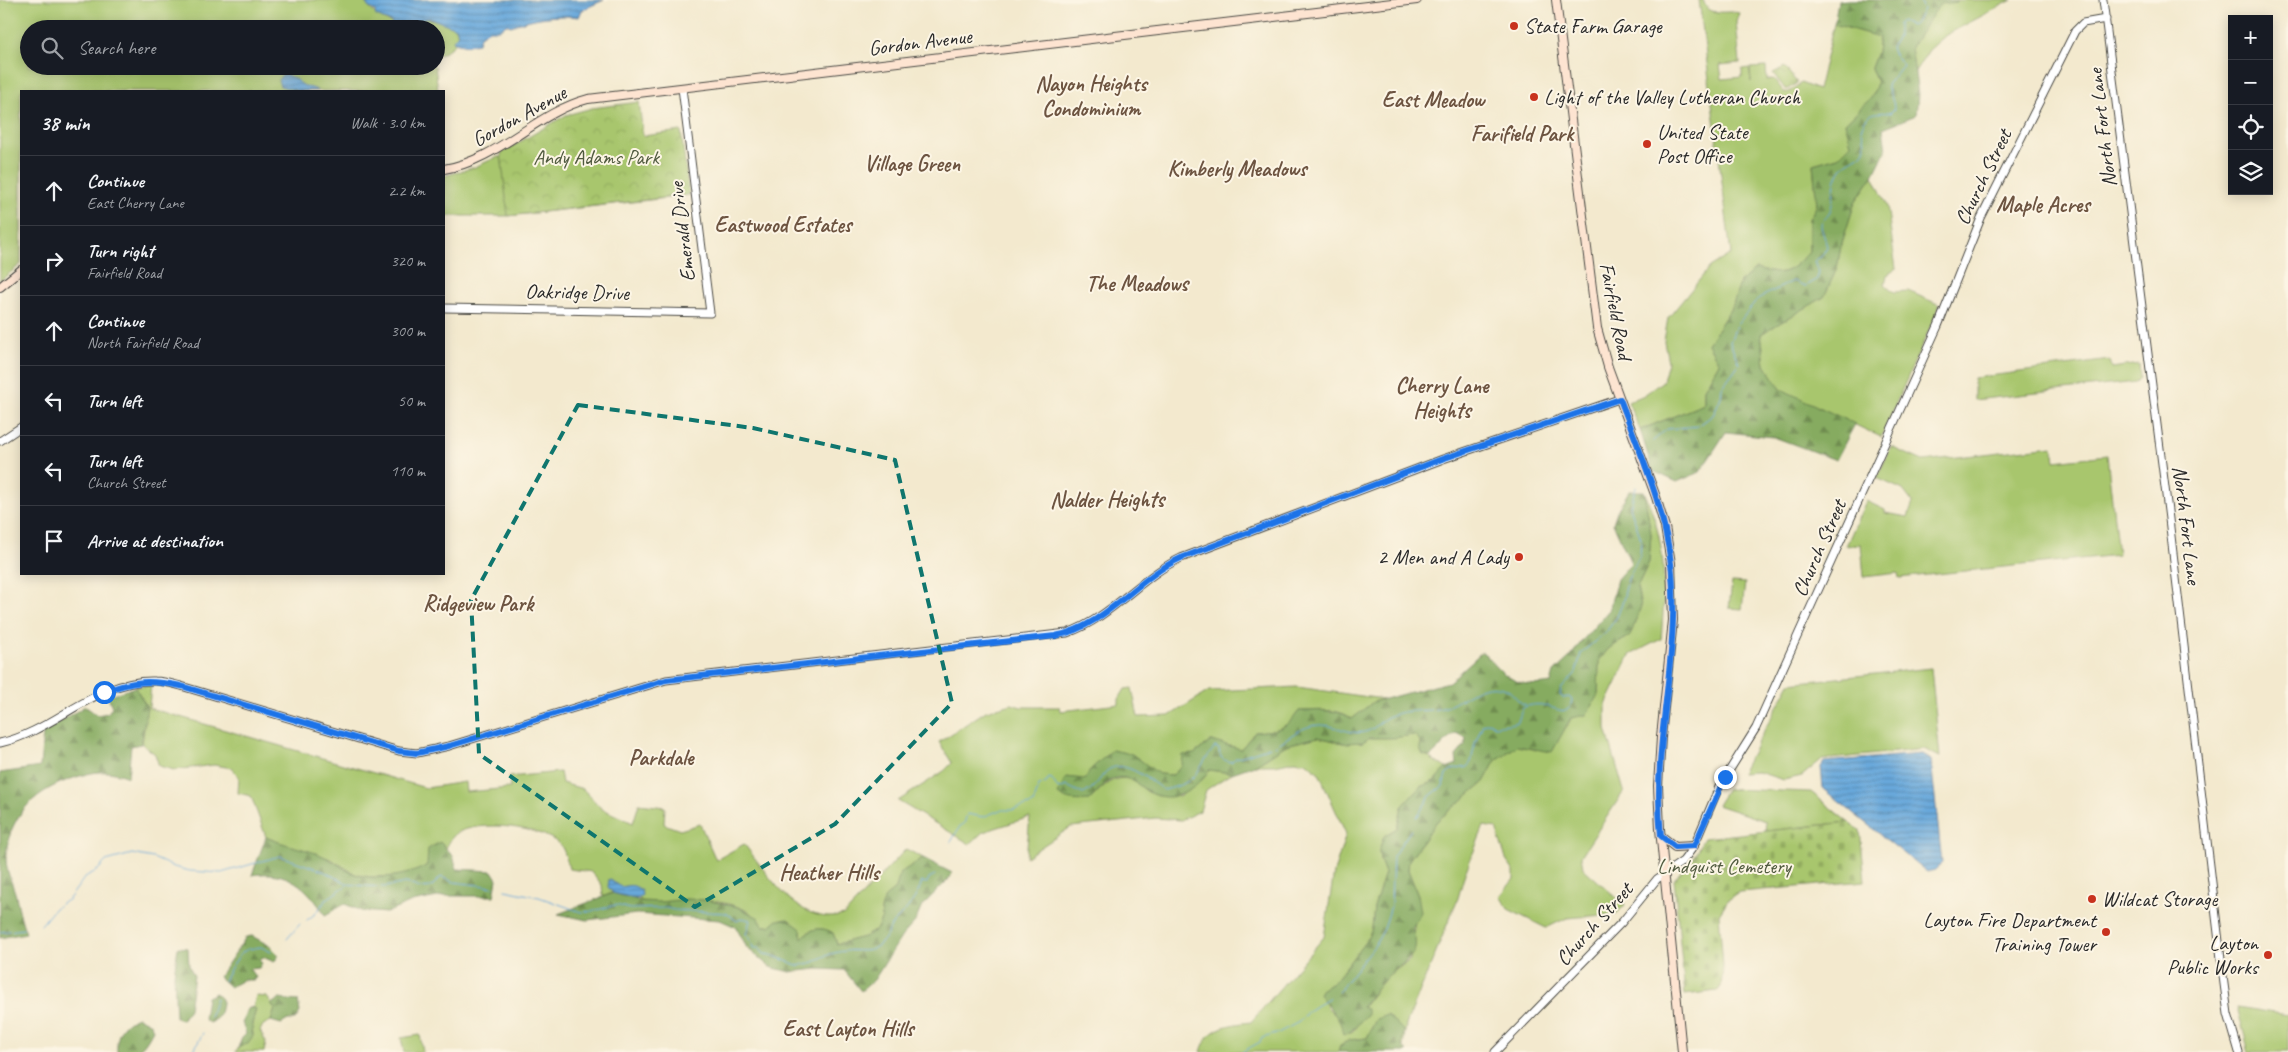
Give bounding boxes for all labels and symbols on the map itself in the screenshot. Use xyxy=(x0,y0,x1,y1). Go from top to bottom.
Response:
place label: State Farm Garage xyxy=(1524,13,1663,39)
marker: State Farm Garage xyxy=(1508,20,1520,32)
street label: Gordon Avenue xyxy=(867,23,974,61)
street label: North Fort Lane xyxy=(2082,65,2122,189)
district label: Nayon Heights Condominium xyxy=(1035,70,1149,123)
street label: Gordon Avenue xyxy=(467,79,572,152)
place label: Light of the Valley Lutheran Church xyxy=(1544,84,1801,110)
district label: East Meadow xyxy=(1382,86,1487,114)
marker: Light of the Valley Lutheran Church xyxy=(1528,91,1540,103)
place label: United State Post Office xyxy=(1657,119,1750,169)
district label: Farifield Park xyxy=(1471,120,1575,148)
street label: Church Street xyxy=(1949,123,2018,229)
marker: United State Post Office xyxy=(1641,138,1653,150)
park label: Andy Adams Park xyxy=(533,144,660,170)
district label: Village Green xyxy=(864,150,961,178)
district label: Kimberly Meadows xyxy=(1167,155,1309,183)
street label: Emerald Drive xyxy=(663,179,701,283)
district label: Maple Acres xyxy=(1996,191,2092,219)
district label: Eastwood Estates xyxy=(715,211,854,239)
street label: Fairfield Road xyxy=(1594,260,1639,365)
district label: The Meadows xyxy=(1086,270,1190,298)
street label: Oakridge Drive xyxy=(525,278,630,306)
district label: Cherry Lane Heights xyxy=(1396,372,1490,425)
street label: North Fort Lane xyxy=(2167,464,2207,588)
district label: Nalder Heights xyxy=(1050,486,1166,514)
street label: Church Street xyxy=(1786,494,1853,600)
place label: 2 Men and A Lady xyxy=(1378,544,1511,570)
marker: 2 Men and A Lady xyxy=(1513,551,1525,563)
district label: Ridgeview Park xyxy=(423,590,535,618)
route start xyxy=(93,681,116,704)
district label: Parkdale xyxy=(629,744,695,772)
route end xyxy=(1714,766,1737,789)
park label: Lindquist Cemetery xyxy=(1657,853,1793,879)
district label: Heather Hills xyxy=(779,859,881,887)
street label: Church Street xyxy=(1550,876,1639,971)
place label: Wildcat Storage xyxy=(2102,886,2219,912)
marker: Wildcat Storage xyxy=(2086,893,2098,905)
place label: Layton Fire Department Training Tower xyxy=(1923,907,2098,957)
marker: Layton Fire Department Training Tower xyxy=(2100,926,2112,938)
place label: Layton Public Works xyxy=(2167,930,2260,980)
marker: Layton Public Works xyxy=(2262,949,2274,961)
district label: East Layton Hills xyxy=(782,1015,916,1043)

